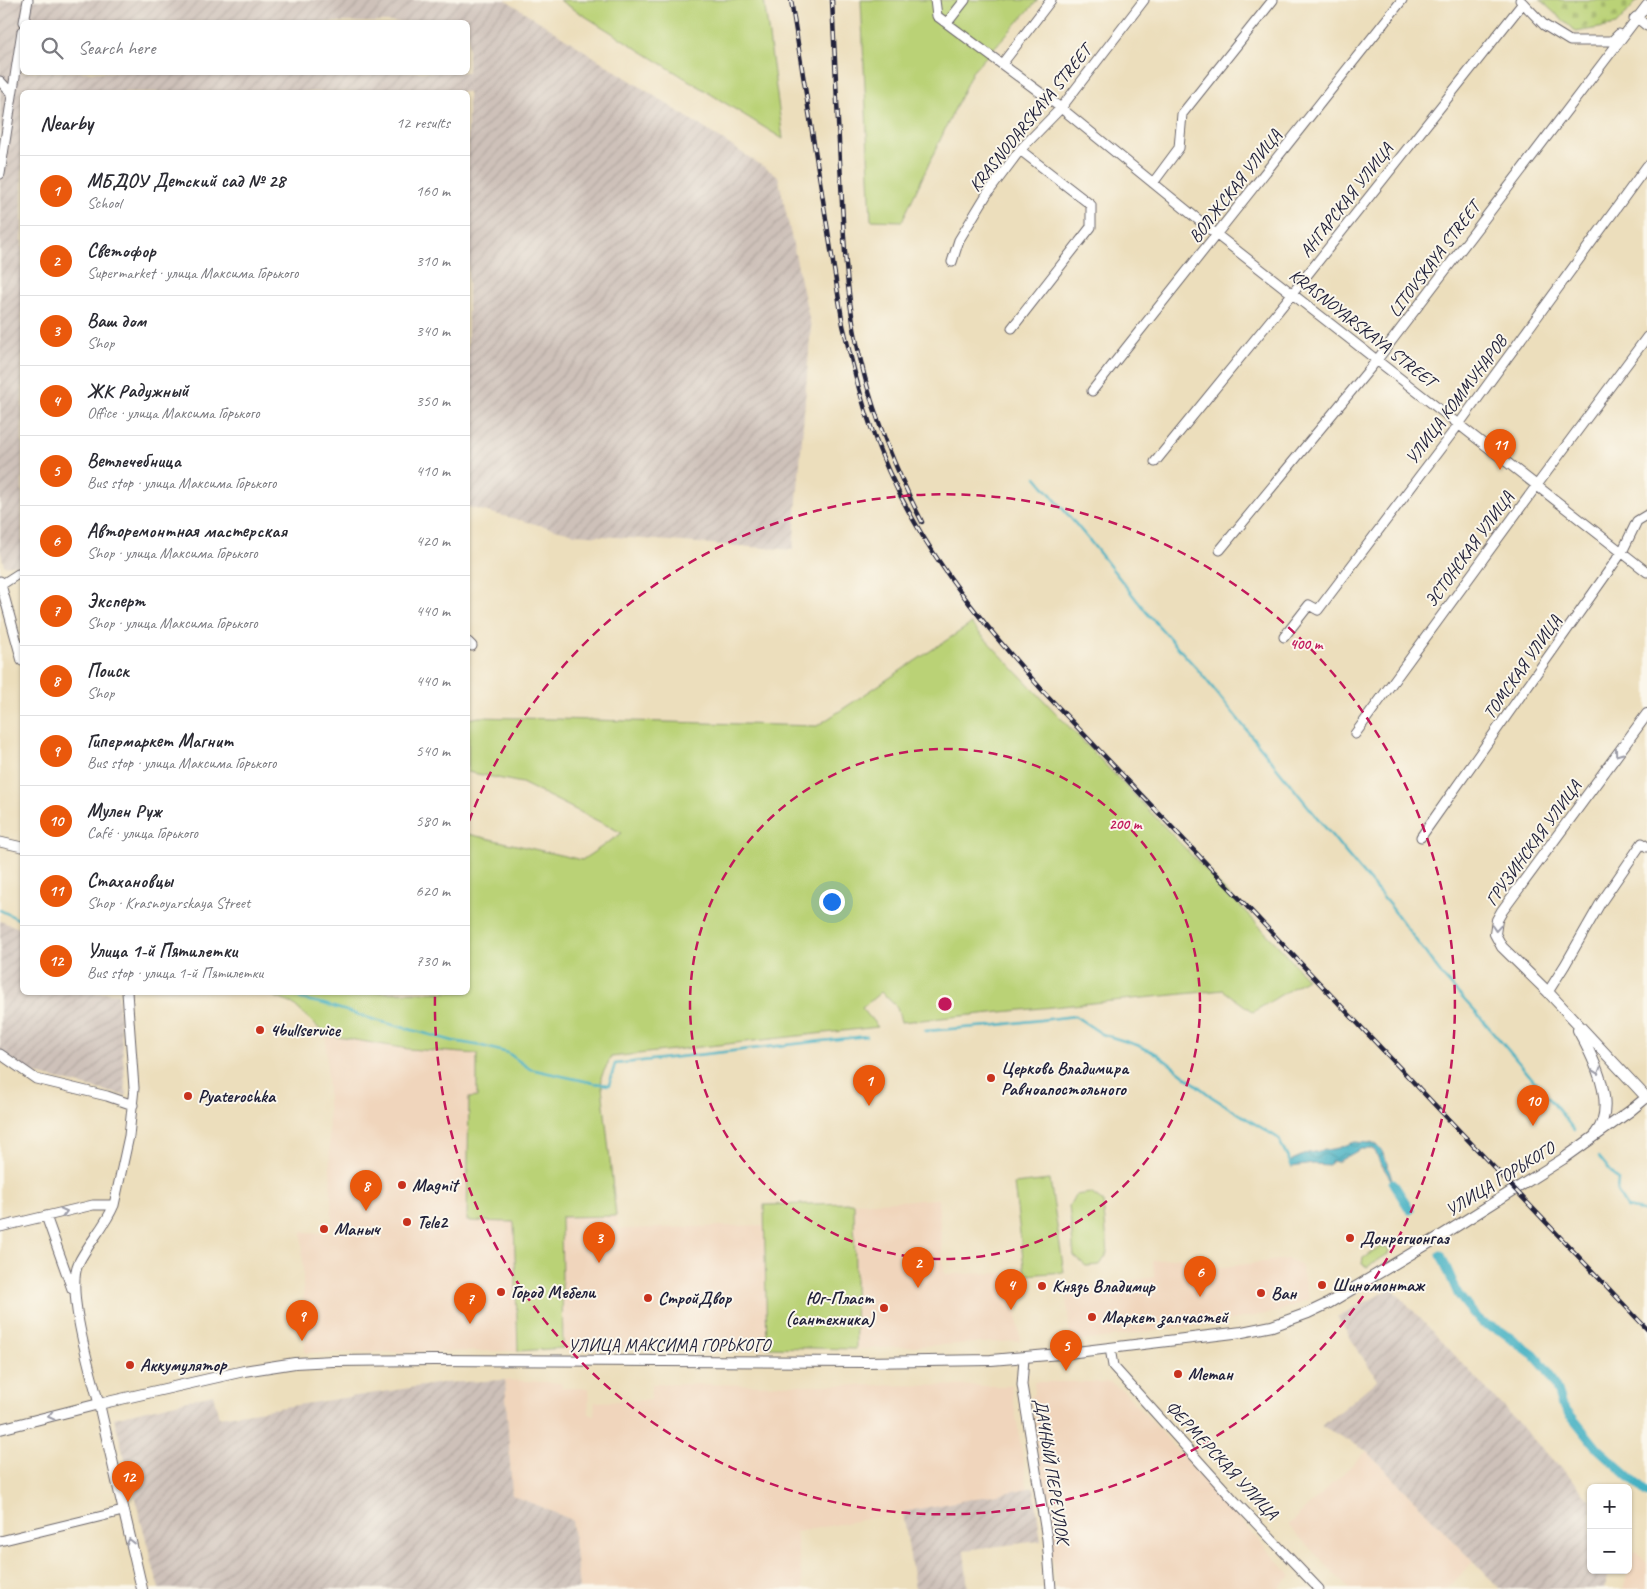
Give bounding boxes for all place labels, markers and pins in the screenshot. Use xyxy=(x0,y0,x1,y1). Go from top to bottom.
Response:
pin: 11 xyxy=(1484,429,1516,470)
centre of rings xyxy=(936,995,954,1013)
place label: 4bullservice xyxy=(270,1019,342,1041)
marker: 4bullservice xyxy=(254,1024,266,1036)
place label: Церковь Владимира Равноапостольного xyxy=(1001,1057,1130,1100)
pin: 1 xyxy=(853,1065,885,1106)
marker: Церковь Владимира Равноапостольного xyxy=(985,1072,997,1084)
place label: Pyaterochka xyxy=(198,1085,277,1107)
pin: 10 xyxy=(1517,1085,1549,1126)
marker: Pyaterochka xyxy=(182,1090,194,1102)
pin: 8 xyxy=(350,1170,382,1211)
place label: Magnit xyxy=(412,1174,460,1196)
marker: Magnit xyxy=(396,1179,408,1191)
place label: Tele2 xyxy=(417,1211,449,1233)
marker: Tele2 xyxy=(401,1216,413,1228)
place label: Маныч xyxy=(334,1218,382,1240)
pin: 3 xyxy=(583,1222,615,1263)
marker: Маныч xyxy=(318,1223,330,1235)
place label: Донрегионгаз xyxy=(1360,1227,1451,1249)
marker: Донрегионгаз xyxy=(1344,1232,1356,1244)
pin: 2 xyxy=(902,1247,934,1288)
pin: 6 xyxy=(1184,1256,1216,1297)
pin: 4 xyxy=(995,1269,1027,1310)
place label: Шиномонтаж xyxy=(1332,1274,1426,1296)
place label: Князь Владимир xyxy=(1052,1275,1156,1298)
marker: Шиномонтаж xyxy=(1316,1279,1328,1291)
marker: Князь Владимир xyxy=(1036,1280,1048,1292)
place label: Город Мебели xyxy=(511,1281,597,1303)
place label: Ван xyxy=(1271,1282,1297,1304)
pin: 7 xyxy=(454,1283,486,1324)
marker: Город Мебели xyxy=(495,1286,507,1298)
place label: СтройДвор xyxy=(658,1287,733,1309)
place label: Юг-Пласт (сантехника) xyxy=(785,1287,875,1330)
marker: Ван xyxy=(1255,1287,1267,1299)
marker: СтройДвор xyxy=(642,1292,654,1304)
pin: 9 xyxy=(286,1300,318,1341)
marker: Юг-Пласт (сантехника) xyxy=(878,1302,890,1314)
place label: Маркет запчастей xyxy=(1102,1306,1229,1329)
marker: Маркет запчастей xyxy=(1086,1311,1098,1323)
pin: 5 xyxy=(1050,1330,1082,1371)
place label: Аккумулятор xyxy=(140,1354,228,1376)
marker: Аккумулятор xyxy=(124,1359,136,1371)
place label: Метан xyxy=(1188,1363,1234,1385)
marker: Метан xyxy=(1172,1368,1184,1380)
pin: 12 xyxy=(112,1461,144,1502)

